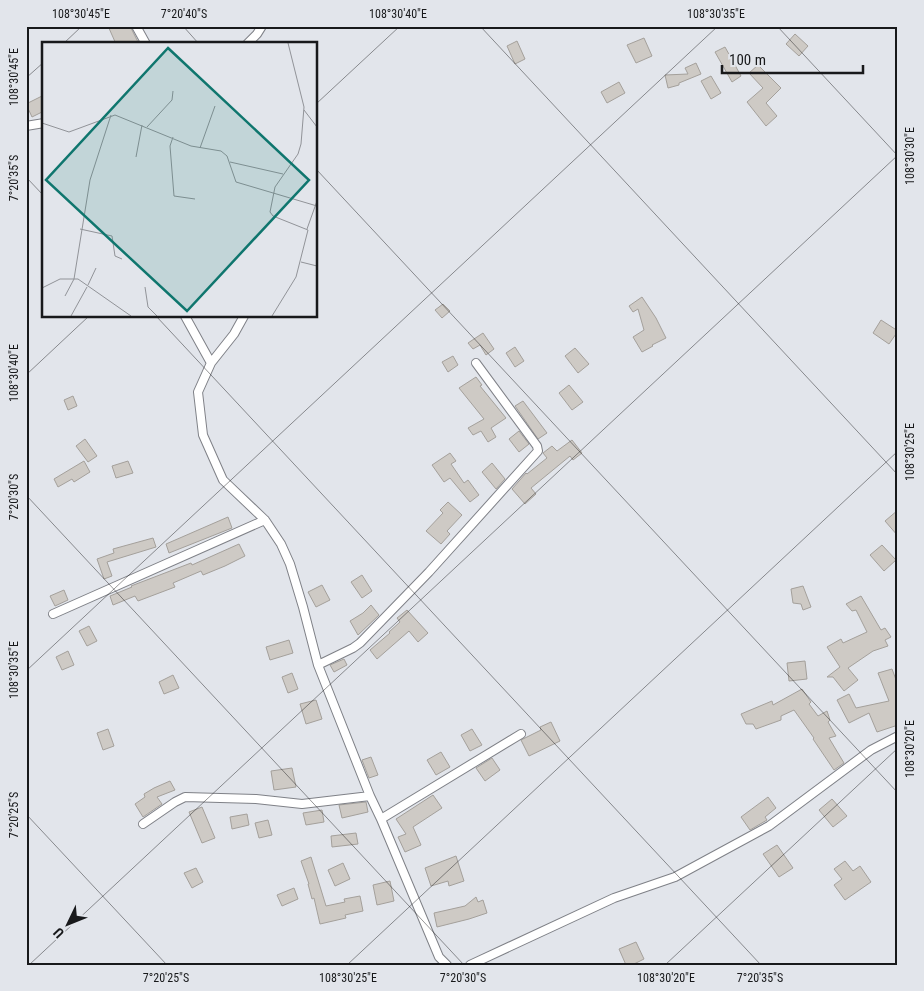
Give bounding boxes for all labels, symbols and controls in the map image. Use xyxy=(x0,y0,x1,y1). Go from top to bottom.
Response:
text: 108°30'45"E xyxy=(52,7,110,21)
text: 7°20'40"S xyxy=(161,7,207,21)
text: 108°30'40"E xyxy=(369,7,427,21)
text: 108°30'35"E xyxy=(687,7,745,21)
inset map xyxy=(42,42,318,318)
scale bar xyxy=(722,42,863,74)
text: 108°30'45"E xyxy=(7,48,21,106)
text: 100 m xyxy=(729,51,766,69)
text: 108°30'30"E xyxy=(903,127,917,185)
text: 7°20'35"S xyxy=(7,155,21,201)
text: 108°30'40"E xyxy=(7,344,21,402)
text: 108°30'25"E xyxy=(903,423,917,481)
text: 7°20'30"S xyxy=(7,474,21,520)
text: 108°30'35"E xyxy=(7,641,21,699)
text: 108°30'20"E xyxy=(903,720,917,778)
text: 7°20'25"S xyxy=(7,792,21,838)
north arrow xyxy=(42,898,92,948)
text: U xyxy=(50,924,67,941)
text: 7°20'25"S xyxy=(143,971,189,985)
text: 108°30'25"E xyxy=(319,971,377,985)
text: 7°20'30"S xyxy=(440,971,486,985)
text: 108°30'20"E xyxy=(637,971,695,985)
text: 7°20'35"S xyxy=(737,971,783,985)

